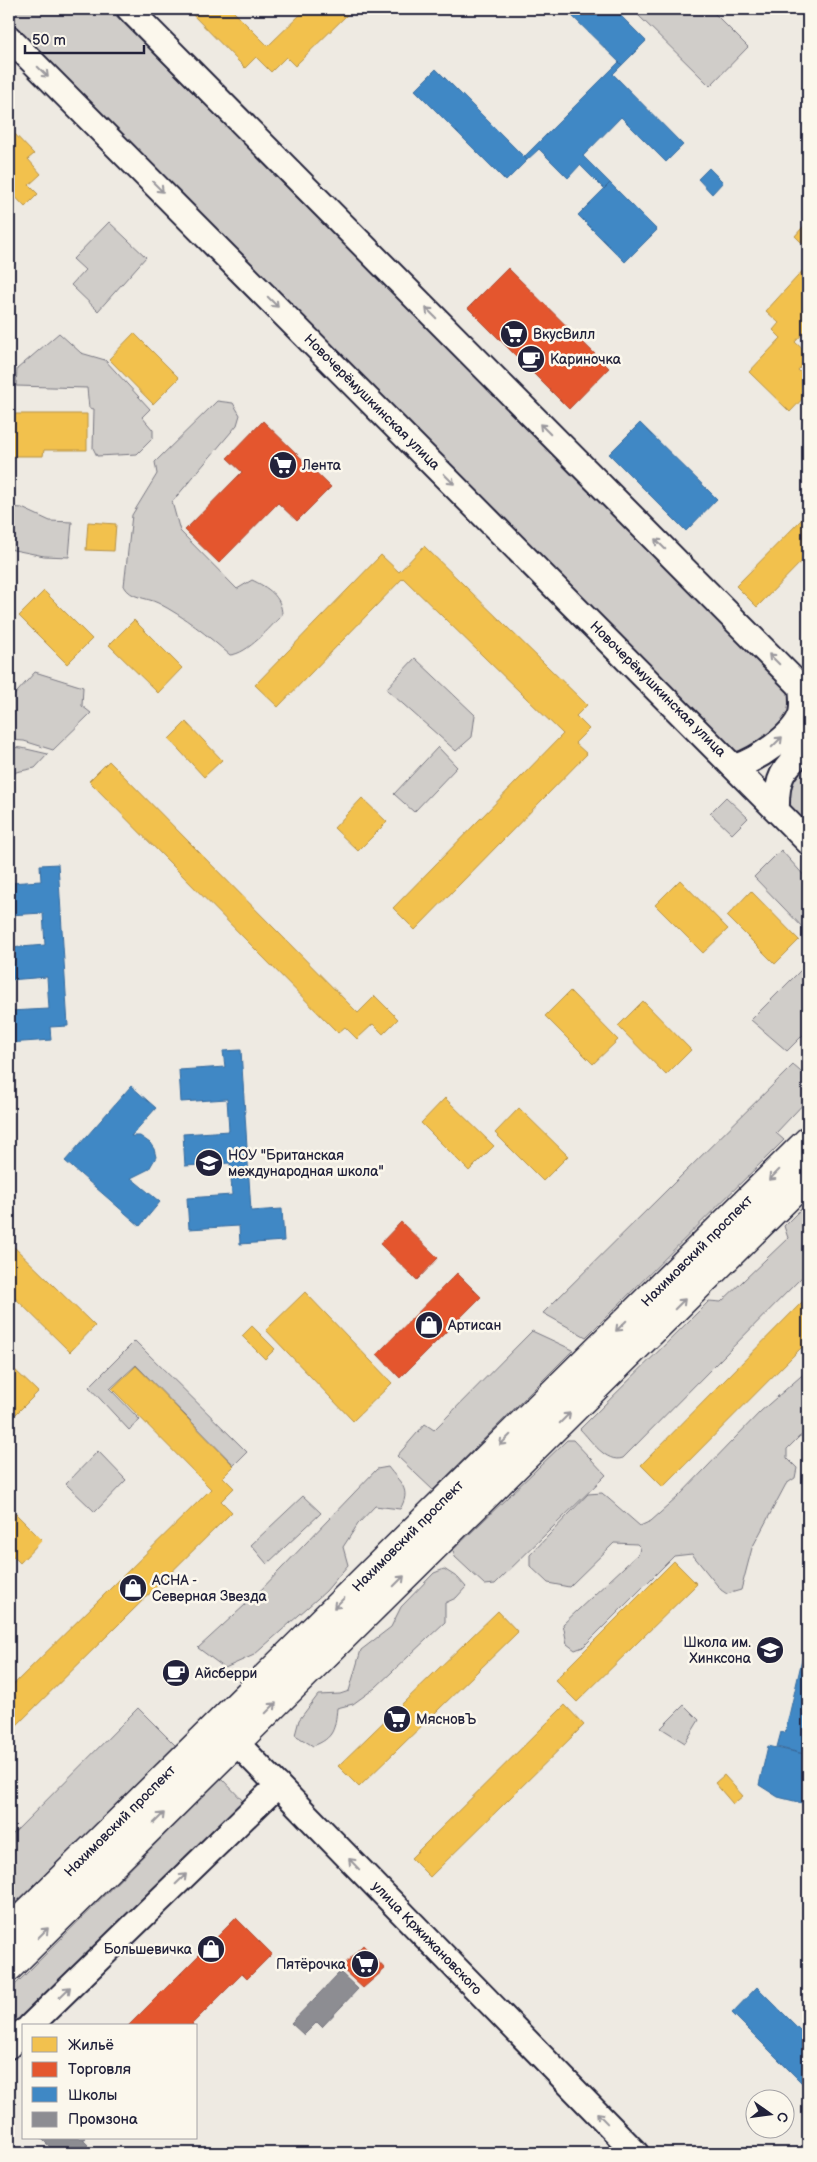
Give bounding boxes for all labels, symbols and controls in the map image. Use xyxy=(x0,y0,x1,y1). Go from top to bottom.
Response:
scale bar xyxy=(25,22,144,54)
text: 50 m xyxy=(32,31,66,50)
one-way arrow xyxy=(37,66,49,78)
one-way arrow xyxy=(152,181,164,193)
one-way arrow xyxy=(266,296,278,308)
one-way arrow xyxy=(425,307,437,319)
supermarket icon: ВкусВилл xyxy=(499,319,529,349)
place label: ВкусВилл xyxy=(533,326,595,343)
street label: Новочерёмушкинская улица xyxy=(300,330,444,474)
cafe icon: Кариночка xyxy=(516,344,546,374)
place label: Кариночка xyxy=(550,351,622,368)
one-way arrow xyxy=(539,422,551,435)
supermarket icon: Лента xyxy=(268,450,298,480)
place label: Лента xyxy=(301,457,342,474)
one-way arrow xyxy=(443,473,455,486)
one-way arrow xyxy=(654,538,666,550)
street label: Новочерёмушкинская улица xyxy=(586,617,730,761)
one-way arrow xyxy=(768,653,780,666)
one-way arrow xyxy=(771,736,783,749)
place label: НОУ "Британская международная школа" xyxy=(228,1147,384,1180)
school or university icon: НОУ "Британская международная школа" xyxy=(194,1148,224,1178)
one-way arrow xyxy=(768,1169,780,1181)
street label: Нахимовский проспект xyxy=(638,1191,757,1310)
one-way arrow xyxy=(674,1298,687,1310)
shop icon: Артисан xyxy=(414,1310,444,1340)
place label: Артисан xyxy=(447,1317,502,1334)
one-way arrow xyxy=(615,1320,627,1332)
one-way arrow xyxy=(558,1412,571,1424)
one-way arrow xyxy=(499,1434,511,1446)
street label: Нахимовский проспект xyxy=(349,1476,468,1595)
place label: АСНА - Северная Звезда xyxy=(151,1572,268,1605)
shop icon: АСНА - Северная Звезда xyxy=(118,1573,148,1603)
one-way arrow xyxy=(393,1575,405,1587)
one-way arrow xyxy=(334,1597,346,1609)
place label: Школа им. Хинксона xyxy=(683,1634,752,1667)
school or university icon: Школа им. Хинксона xyxy=(755,1635,785,1665)
cafe icon: Айсберри xyxy=(161,1658,191,1688)
place label: Айсберри xyxy=(194,1665,257,1682)
one-way arrow xyxy=(264,1702,276,1714)
supermarket icon: МясновЪ xyxy=(382,1704,412,1734)
place label: МясновЪ xyxy=(416,1711,476,1728)
street label: Нахимовский проспект xyxy=(61,1761,180,1880)
one-way arrow xyxy=(153,1812,165,1824)
one-way arrow xyxy=(348,1857,360,1870)
one-way arrow xyxy=(175,1873,187,1885)
street label: улица Кржижановского xyxy=(368,1878,486,1998)
one-way arrow xyxy=(37,1927,49,1939)
shop icon: Большевичка xyxy=(196,1934,226,1964)
place label: Большевичка xyxy=(104,1941,193,1958)
supermarket icon: Пятёрочка xyxy=(350,1949,380,1979)
place label: Пятёрочка xyxy=(276,1956,347,1973)
one-way arrow xyxy=(58,1986,71,1998)
legend xyxy=(22,2024,198,2140)
text: Жильё xyxy=(68,2036,114,2055)
text: Торговля xyxy=(68,2060,131,2079)
text: Школы xyxy=(68,2086,117,2105)
north arrow xyxy=(744,2090,794,2140)
text: Промзона xyxy=(68,2110,138,2129)
text: С xyxy=(773,2110,792,2124)
one-way arrow xyxy=(596,2112,608,2125)

